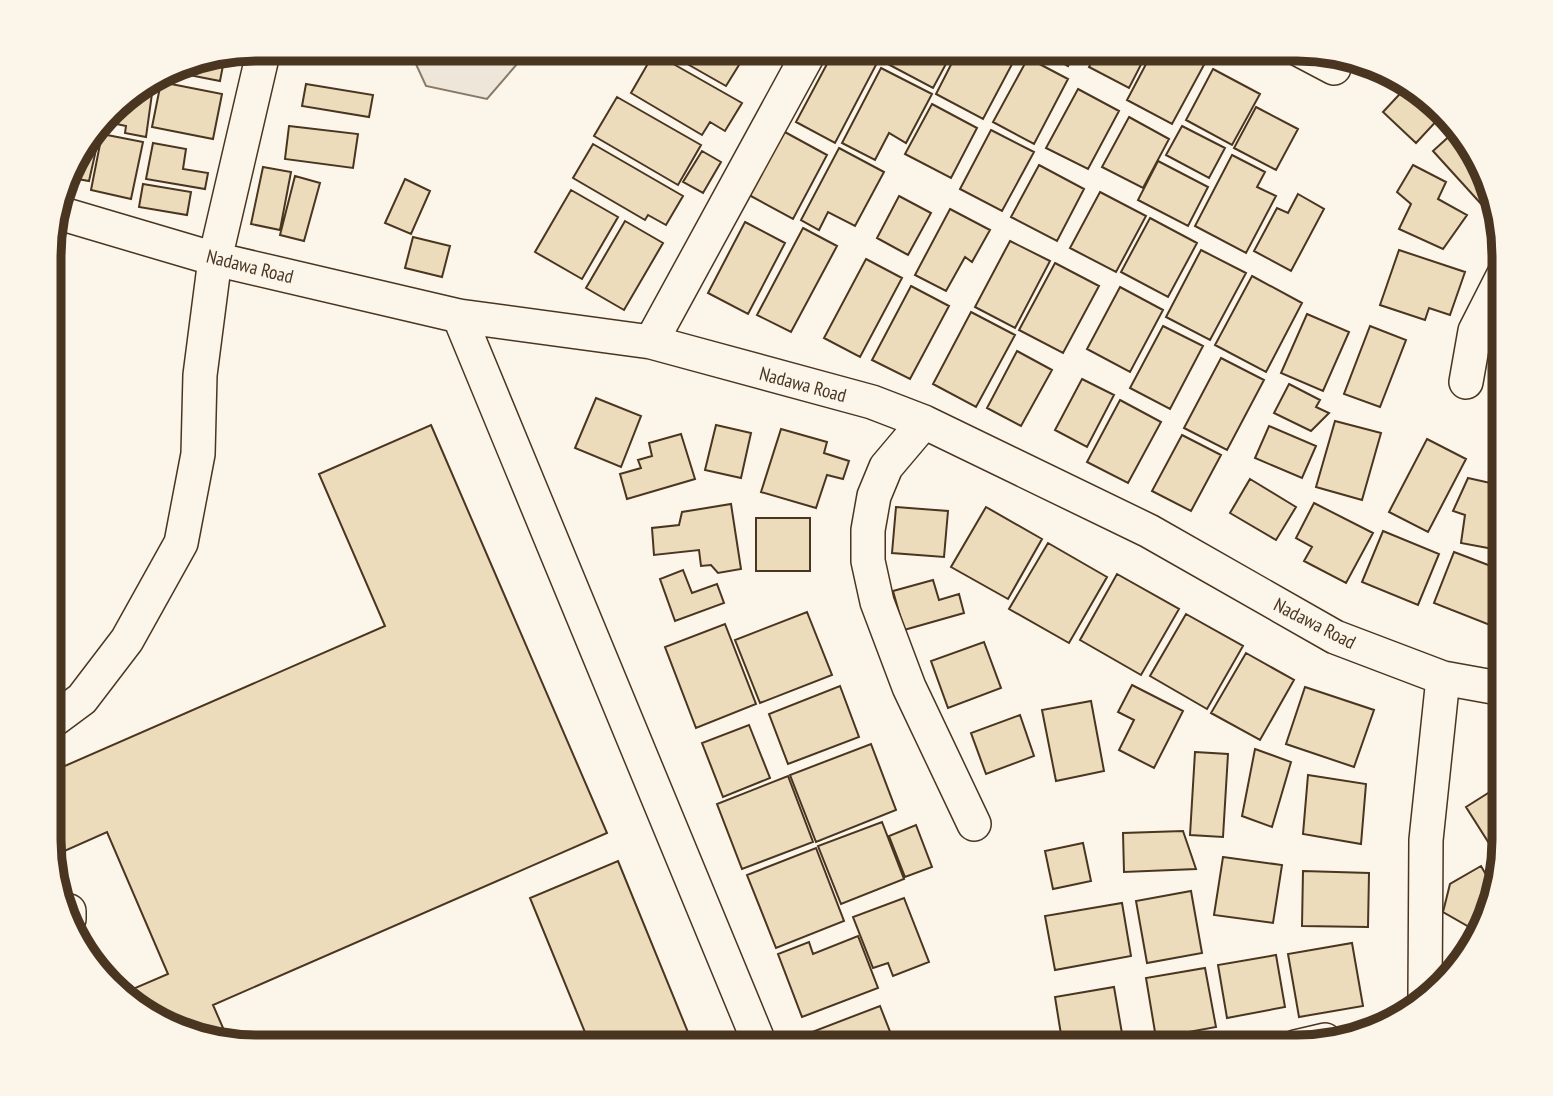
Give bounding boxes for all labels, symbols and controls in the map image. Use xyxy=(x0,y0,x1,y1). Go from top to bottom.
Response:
street label: Nadawa Road xyxy=(204,244,296,288)
street label: Nadawa Road xyxy=(757,361,849,407)
street label: Nadawa Road xyxy=(1270,592,1360,654)

